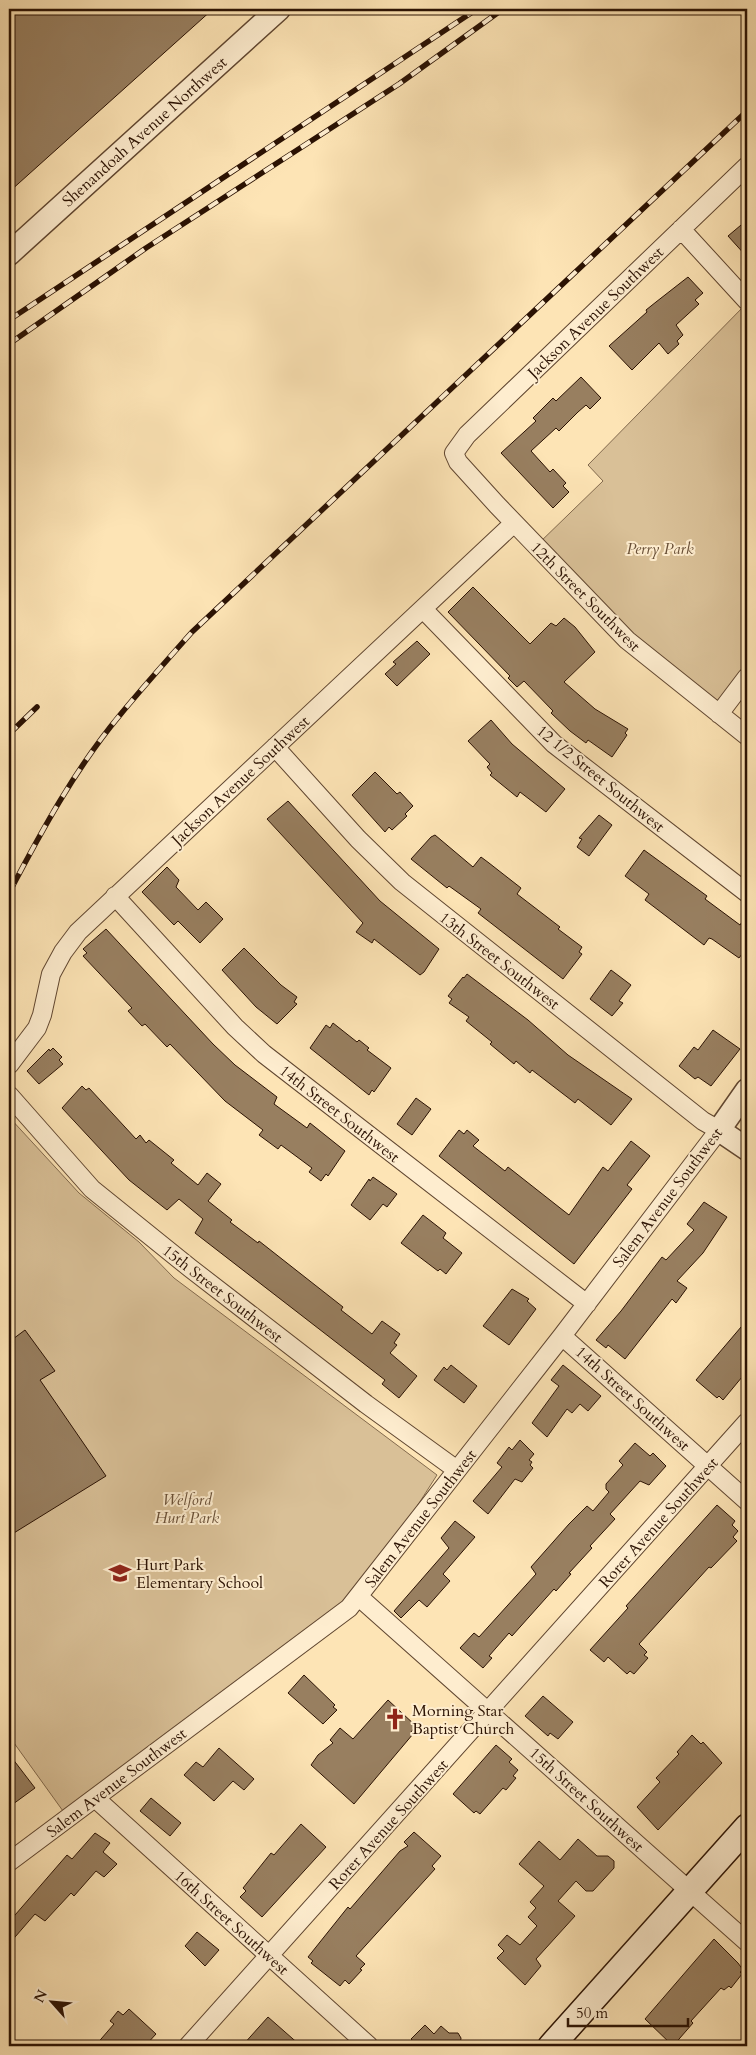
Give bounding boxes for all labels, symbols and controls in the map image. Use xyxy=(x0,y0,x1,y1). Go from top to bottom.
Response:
street label: Shenandoah Avenue Northwest xyxy=(57,52,232,212)
street label: Jackson Avenue Southwest xyxy=(521,242,669,385)
street label: 12th Street Southwest xyxy=(526,537,645,656)
park label: Perry Park xyxy=(626,538,694,560)
street label: Jackson Avenue Southwest xyxy=(165,711,315,852)
street label: 12 1/2 Street Southwest xyxy=(532,720,669,837)
street label: 13th Street Southwest xyxy=(435,907,564,1015)
street label: 14th Street Southwest xyxy=(275,1060,404,1168)
street label: Salem Avenue Southwest xyxy=(608,1123,728,1272)
street label: 15th Street Southwest xyxy=(158,1240,287,1348)
street label: 14th Street Southwest xyxy=(570,1341,694,1456)
street label: Salem Avenue Southwest xyxy=(360,1445,482,1592)
street label: Rorer Avenue Southwest xyxy=(594,1453,723,1593)
park label: Welford Hurt Park xyxy=(155,1489,219,1529)
place label: Hurt Park Elementary School xyxy=(136,1554,263,1594)
school or university icon: Hurt Park Elementary School xyxy=(107,1560,133,1586)
place label: Morning Star Baptist Church xyxy=(412,1700,514,1740)
church icon: Morning Star Baptist Church xyxy=(382,1706,408,1732)
street label: Salem Avenue Southwest xyxy=(42,1723,191,1843)
street label: 15th Street Southwest xyxy=(524,1742,648,1857)
street label: Rorer Avenue Southwest xyxy=(324,1755,453,1895)
street label: 16th Street Southwest xyxy=(169,1865,293,1980)
north arrow xyxy=(28,1978,78,2028)
text: N xyxy=(30,1987,52,2006)
scale bar xyxy=(568,1995,688,2027)
text: 50 m xyxy=(576,2003,608,2023)

